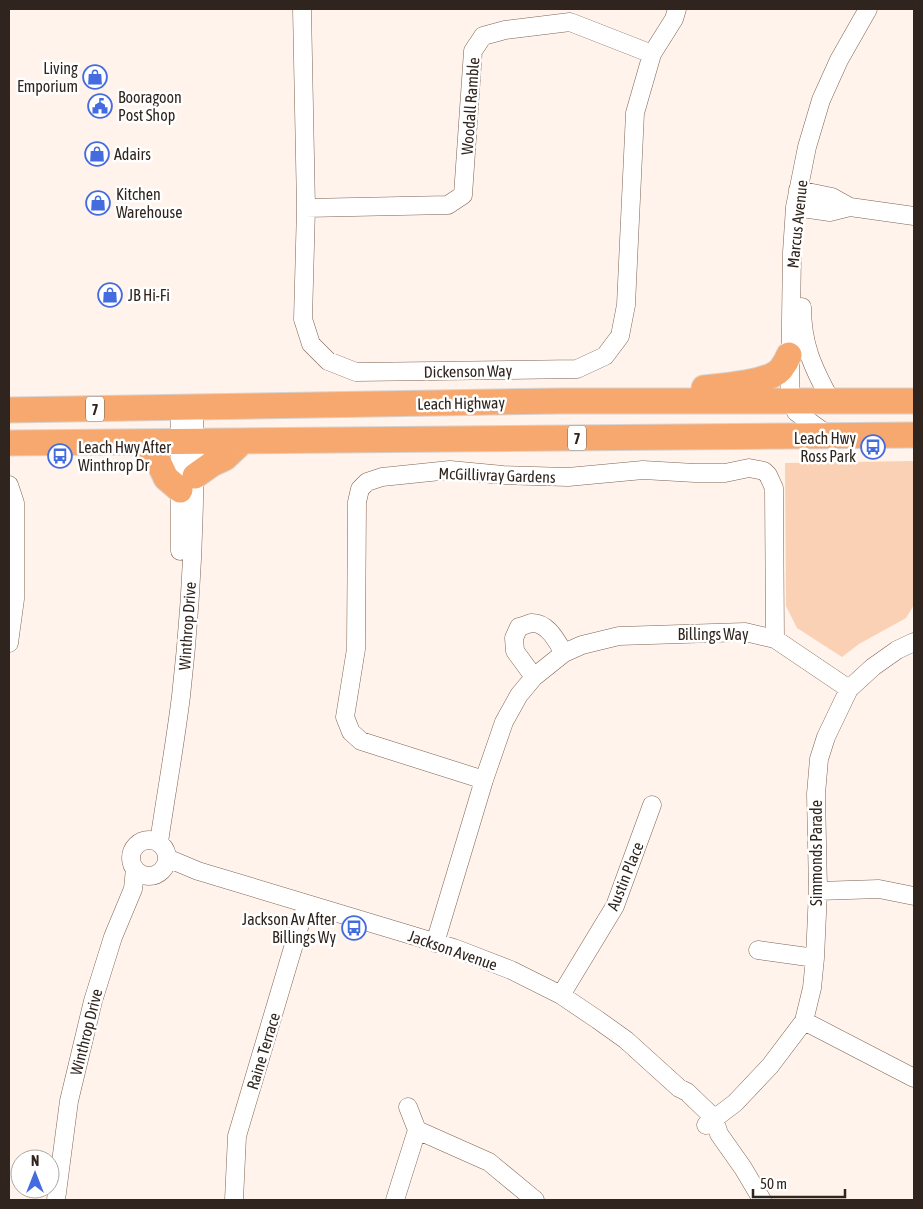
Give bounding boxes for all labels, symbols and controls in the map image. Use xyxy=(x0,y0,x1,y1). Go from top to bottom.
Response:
street label: Woodall Ramble xyxy=(458,57,482,155)
place label: Living Emporium xyxy=(17,59,78,96)
shop icon: Living Emporium xyxy=(82,64,108,90)
place label: Booragoon Post Shop xyxy=(118,88,182,125)
public building icon: Booragoon Post Shop xyxy=(87,93,113,119)
shop icon: Adairs xyxy=(84,141,110,167)
place label: Adairs xyxy=(114,145,151,163)
street label: Marcus Avenue xyxy=(783,179,811,269)
place label: Kitchen Warehouse xyxy=(116,185,182,221)
shop icon: Kitchen Warehouse xyxy=(85,190,111,216)
shop icon: JB Hi-Fi xyxy=(97,282,123,308)
place label: JB Hi-Fi xyxy=(128,286,170,304)
street label: Dickenson Way xyxy=(424,361,513,382)
street label: Leach Highway xyxy=(417,393,505,414)
road number: 7 xyxy=(86,396,104,422)
road number: 7 xyxy=(568,426,586,450)
place label: Leach Hwy Ross Park xyxy=(794,429,856,465)
bus stop icon: Leach Hwy Ross Park xyxy=(860,434,886,460)
place label: Leach Hwy After Winthrop Dr xyxy=(78,438,171,475)
bus stop icon: Leach Hwy After Winthrop Dr xyxy=(47,443,73,469)
street label: McGillivray Gardens xyxy=(438,464,556,487)
street label: Winthrop Drive xyxy=(175,581,200,671)
street label: Billings Way xyxy=(677,625,749,644)
street label: Simmonds Parade xyxy=(807,800,825,906)
street label: Austin Place xyxy=(603,839,647,913)
place label: Jackson Av After Billings Wy xyxy=(242,910,336,947)
bus stop icon: Jackson Av After Billings Wy xyxy=(341,915,367,941)
street label: Jackson Avenue xyxy=(406,926,500,974)
street label: Winthrop Drive xyxy=(67,987,106,1077)
street label: Raine Terrace xyxy=(243,1010,283,1092)
north arrow xyxy=(10,1149,60,1199)
text: N xyxy=(31,1153,39,1169)
scale bar xyxy=(753,1166,846,1198)
text: 50 m xyxy=(760,1175,787,1192)

